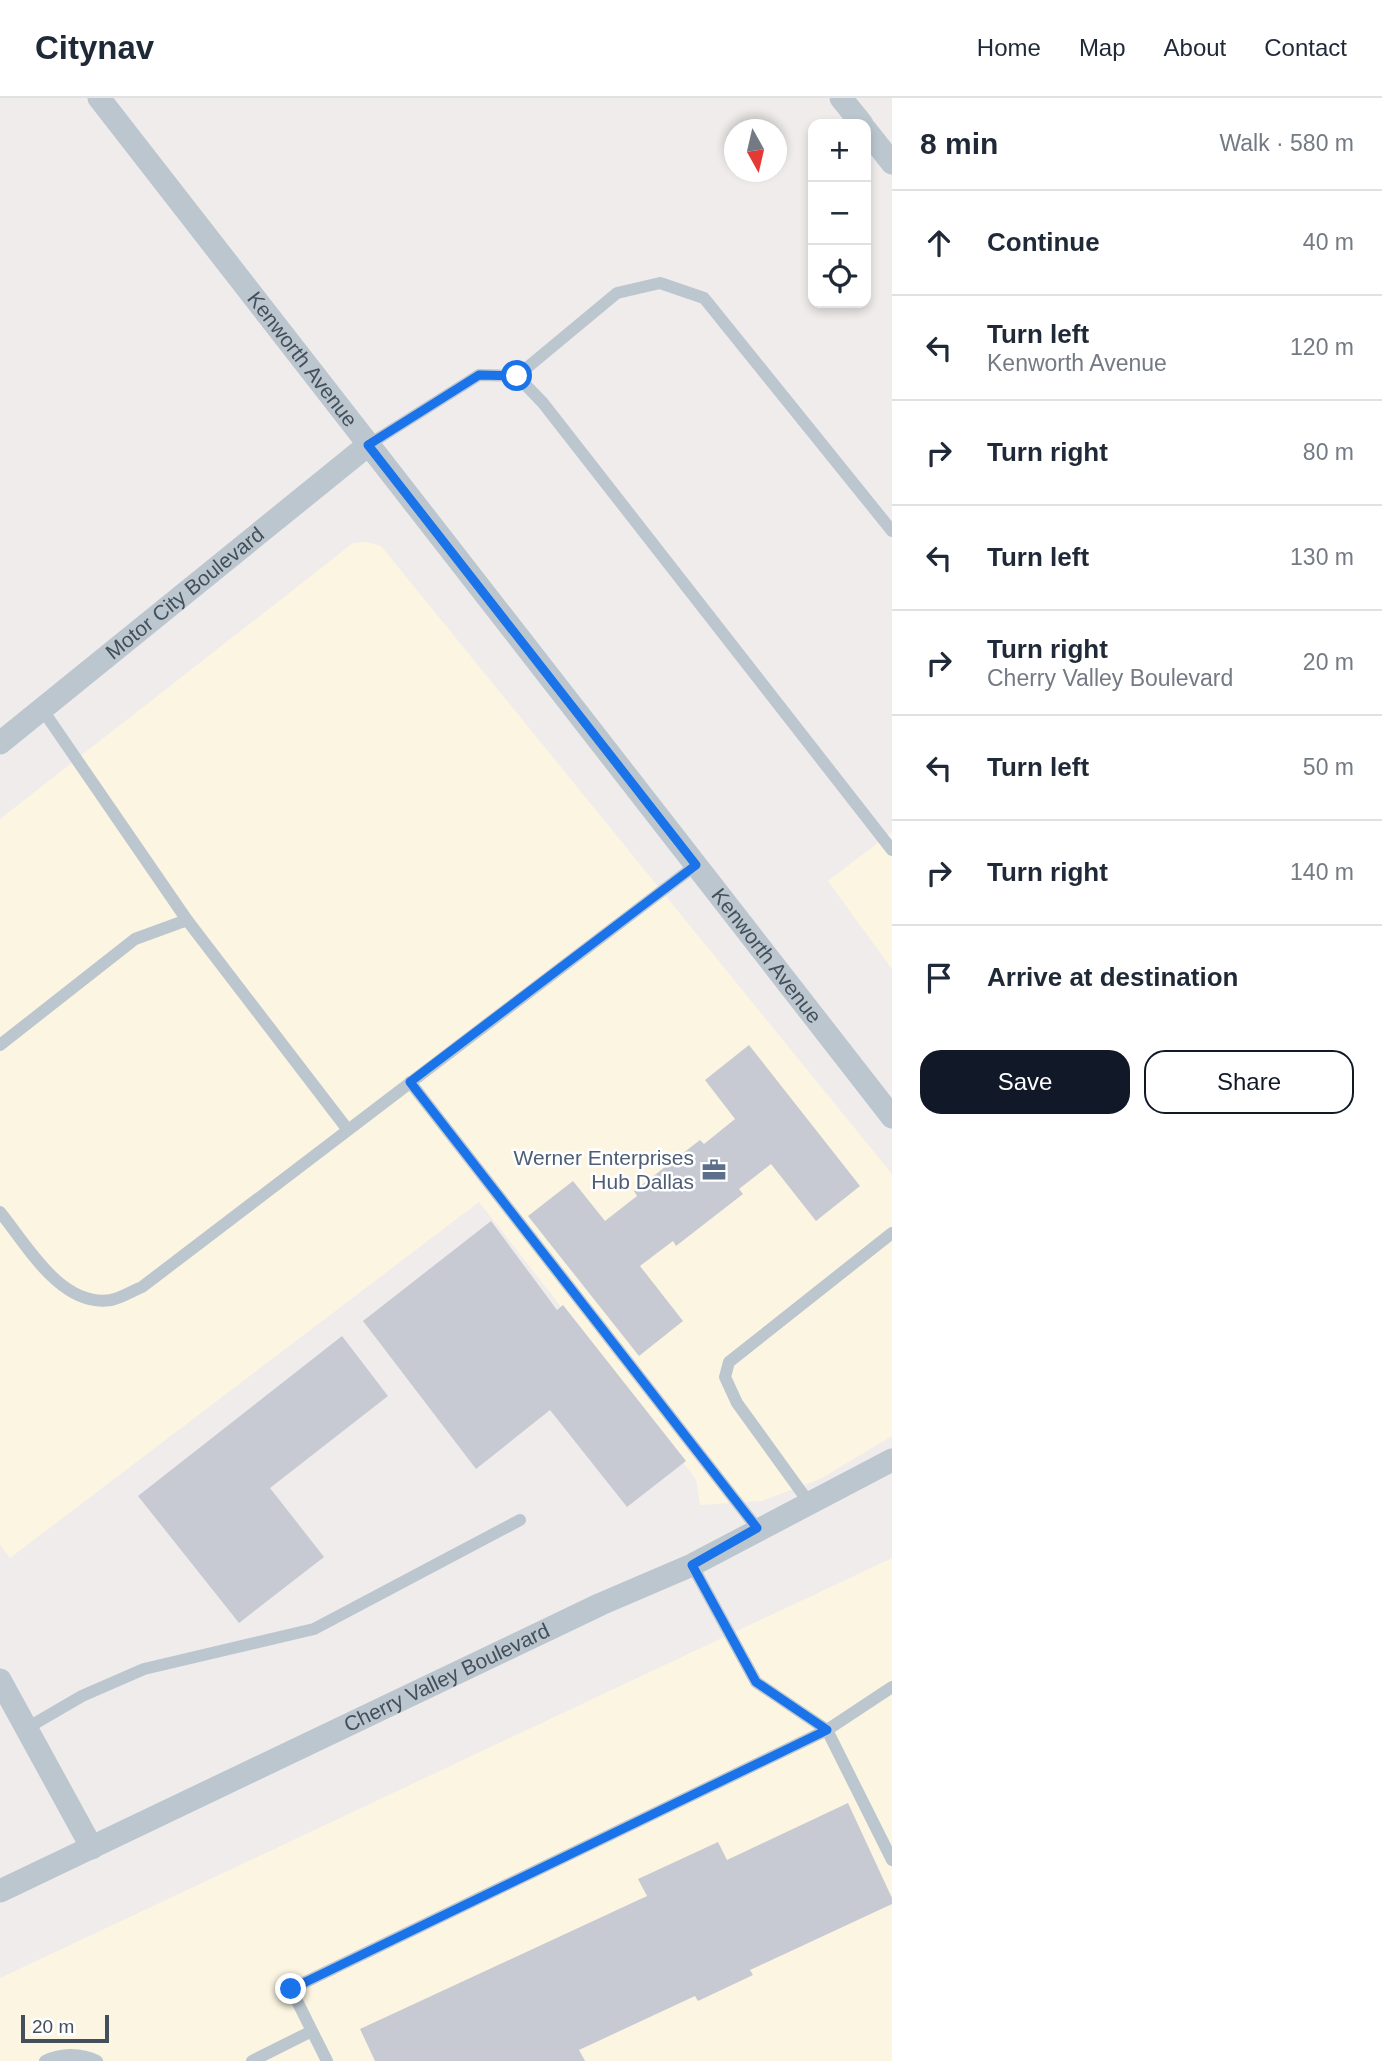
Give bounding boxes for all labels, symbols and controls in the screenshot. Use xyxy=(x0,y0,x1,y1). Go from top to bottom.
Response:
text: Citynav xyxy=(35,29,154,66)
text: Home xyxy=(977,34,1041,61)
text: Map xyxy=(1079,34,1126,61)
text: About xyxy=(1164,34,1226,61)
text: Contact xyxy=(1264,34,1347,61)
north arrow xyxy=(724,119,787,182)
map controls xyxy=(808,119,871,308)
button: + xyxy=(808,119,871,182)
text: 8 min xyxy=(920,127,998,160)
text: Walk · 580 m xyxy=(1219,130,1354,156)
button: − xyxy=(808,182,871,245)
icon: ahead xyxy=(920,224,958,262)
text: Continue xyxy=(987,227,1100,257)
text: 40 m xyxy=(1303,229,1354,255)
button: locate xyxy=(808,245,871,308)
street label: Kenworth Avenue xyxy=(243,287,362,431)
text: Turn left xyxy=(987,319,1089,349)
icon: left xyxy=(920,329,958,367)
text: 120 m xyxy=(1290,334,1354,360)
text: Kenworth Avenue xyxy=(987,350,1167,376)
route start xyxy=(501,360,532,391)
icon: right xyxy=(920,434,958,472)
text: Turn right xyxy=(987,437,1108,467)
text: 80 m xyxy=(1303,439,1354,465)
street label: Motor City Boulevard xyxy=(101,522,268,664)
icon: left xyxy=(920,539,958,577)
text: Turn left xyxy=(987,542,1089,572)
text: 130 m xyxy=(1290,544,1354,570)
text: Turn right xyxy=(987,634,1108,664)
icon: right xyxy=(920,644,958,682)
text: 20 m xyxy=(1303,649,1354,675)
text: Cherry Valley Boulevard xyxy=(987,665,1233,691)
icon: left xyxy=(920,749,958,787)
text: Turn left xyxy=(987,752,1089,782)
text: 50 m xyxy=(1303,754,1354,780)
icon: right xyxy=(920,854,958,892)
text: Turn right xyxy=(987,857,1108,887)
text: 140 m xyxy=(1290,859,1354,885)
street label: Kenworth Avenue xyxy=(707,884,827,1027)
icon: arrive xyxy=(920,959,958,997)
text: Arrive at destination xyxy=(987,962,1238,992)
button: Save xyxy=(920,1050,1130,1114)
button: Share xyxy=(1144,1050,1354,1114)
place label: Werner Enterprises Hub Dallas xyxy=(513,1146,694,1193)
office icon: Werner Enterprises Hub Dallas xyxy=(700,1156,728,1184)
street label: Cherry Valley Boulevard xyxy=(340,1618,553,1736)
route end xyxy=(275,1973,306,2004)
scale bar xyxy=(21,2012,108,2044)
text: 20 m xyxy=(32,2016,74,2037)

